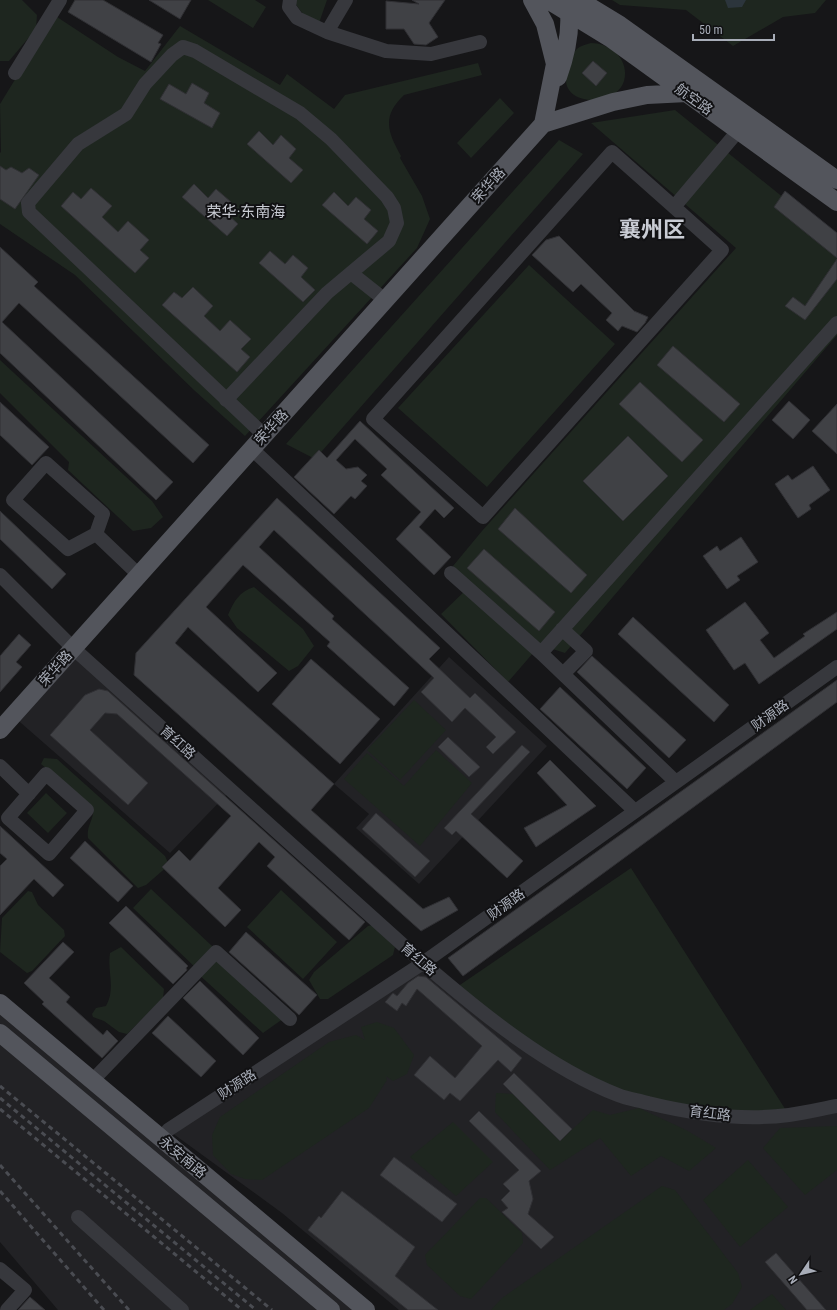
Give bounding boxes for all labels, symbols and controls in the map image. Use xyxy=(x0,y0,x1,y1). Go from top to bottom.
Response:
scale bar xyxy=(693,16,774,42)
text: 50 m xyxy=(699,23,723,37)
street label: 航空路 xyxy=(672,80,716,118)
street label: 荣华路 xyxy=(468,164,508,206)
district label: 荣华·东南海 xyxy=(207,203,285,221)
district label: 襄州区 xyxy=(619,217,685,242)
street label: 荣华路 xyxy=(251,406,291,448)
street label: 荣华路 xyxy=(35,647,75,689)
street label: 财源路 xyxy=(748,696,792,734)
street label: 育红路 xyxy=(157,722,199,762)
street label: 财源路 xyxy=(484,885,528,923)
street label: 育红路 xyxy=(398,939,440,979)
street label: 财源路 xyxy=(215,1066,259,1102)
street label: 育红路 xyxy=(688,1103,732,1123)
street label: 永安南路 xyxy=(156,1133,210,1181)
north arrow xyxy=(781,1254,821,1294)
text: N xyxy=(786,1273,800,1286)

